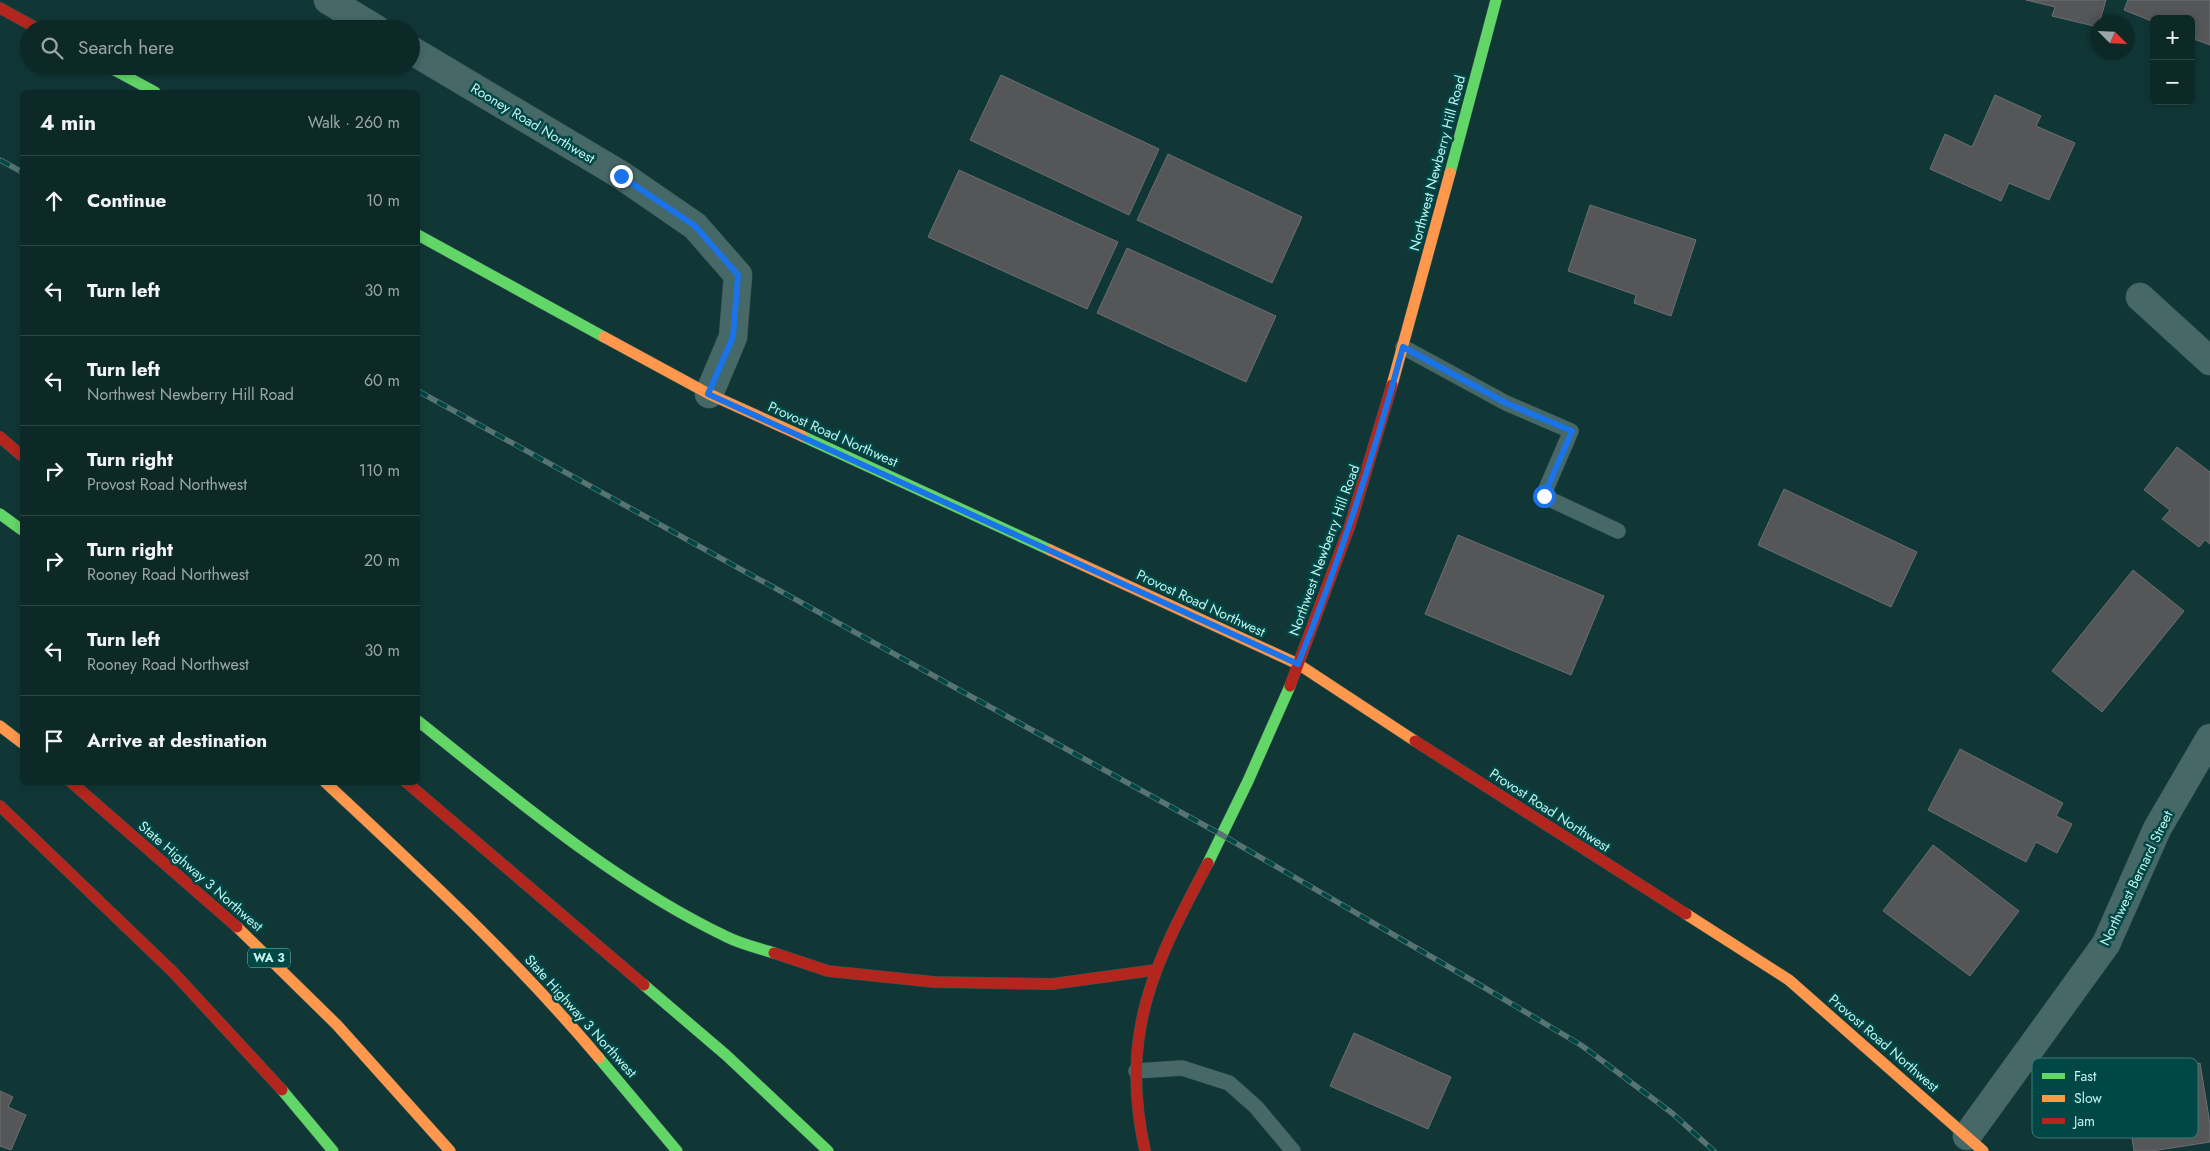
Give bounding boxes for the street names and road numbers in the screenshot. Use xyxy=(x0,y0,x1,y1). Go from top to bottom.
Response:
street label: Northwest Newberry Hill Road xyxy=(1404,73,1470,253)
street label: Rooney Road Northwest xyxy=(467,78,599,168)
street label: Provost Road Northwest xyxy=(765,396,902,472)
street label: Northwest Newberry Hill Road xyxy=(1284,461,1364,639)
street label: Provost Road Northwest xyxy=(1133,564,1269,642)
street label: Provost Road Northwest xyxy=(1486,763,1615,857)
street label: Northwest Bernard Street xyxy=(2095,807,2178,949)
street label: State Highway 3 Northwest xyxy=(134,816,268,936)
road number: WA 3 xyxy=(248,948,290,968)
street label: State Highway 3 Northwest xyxy=(520,950,642,1082)
street label: Provost Road Northwest xyxy=(1825,990,1944,1097)

